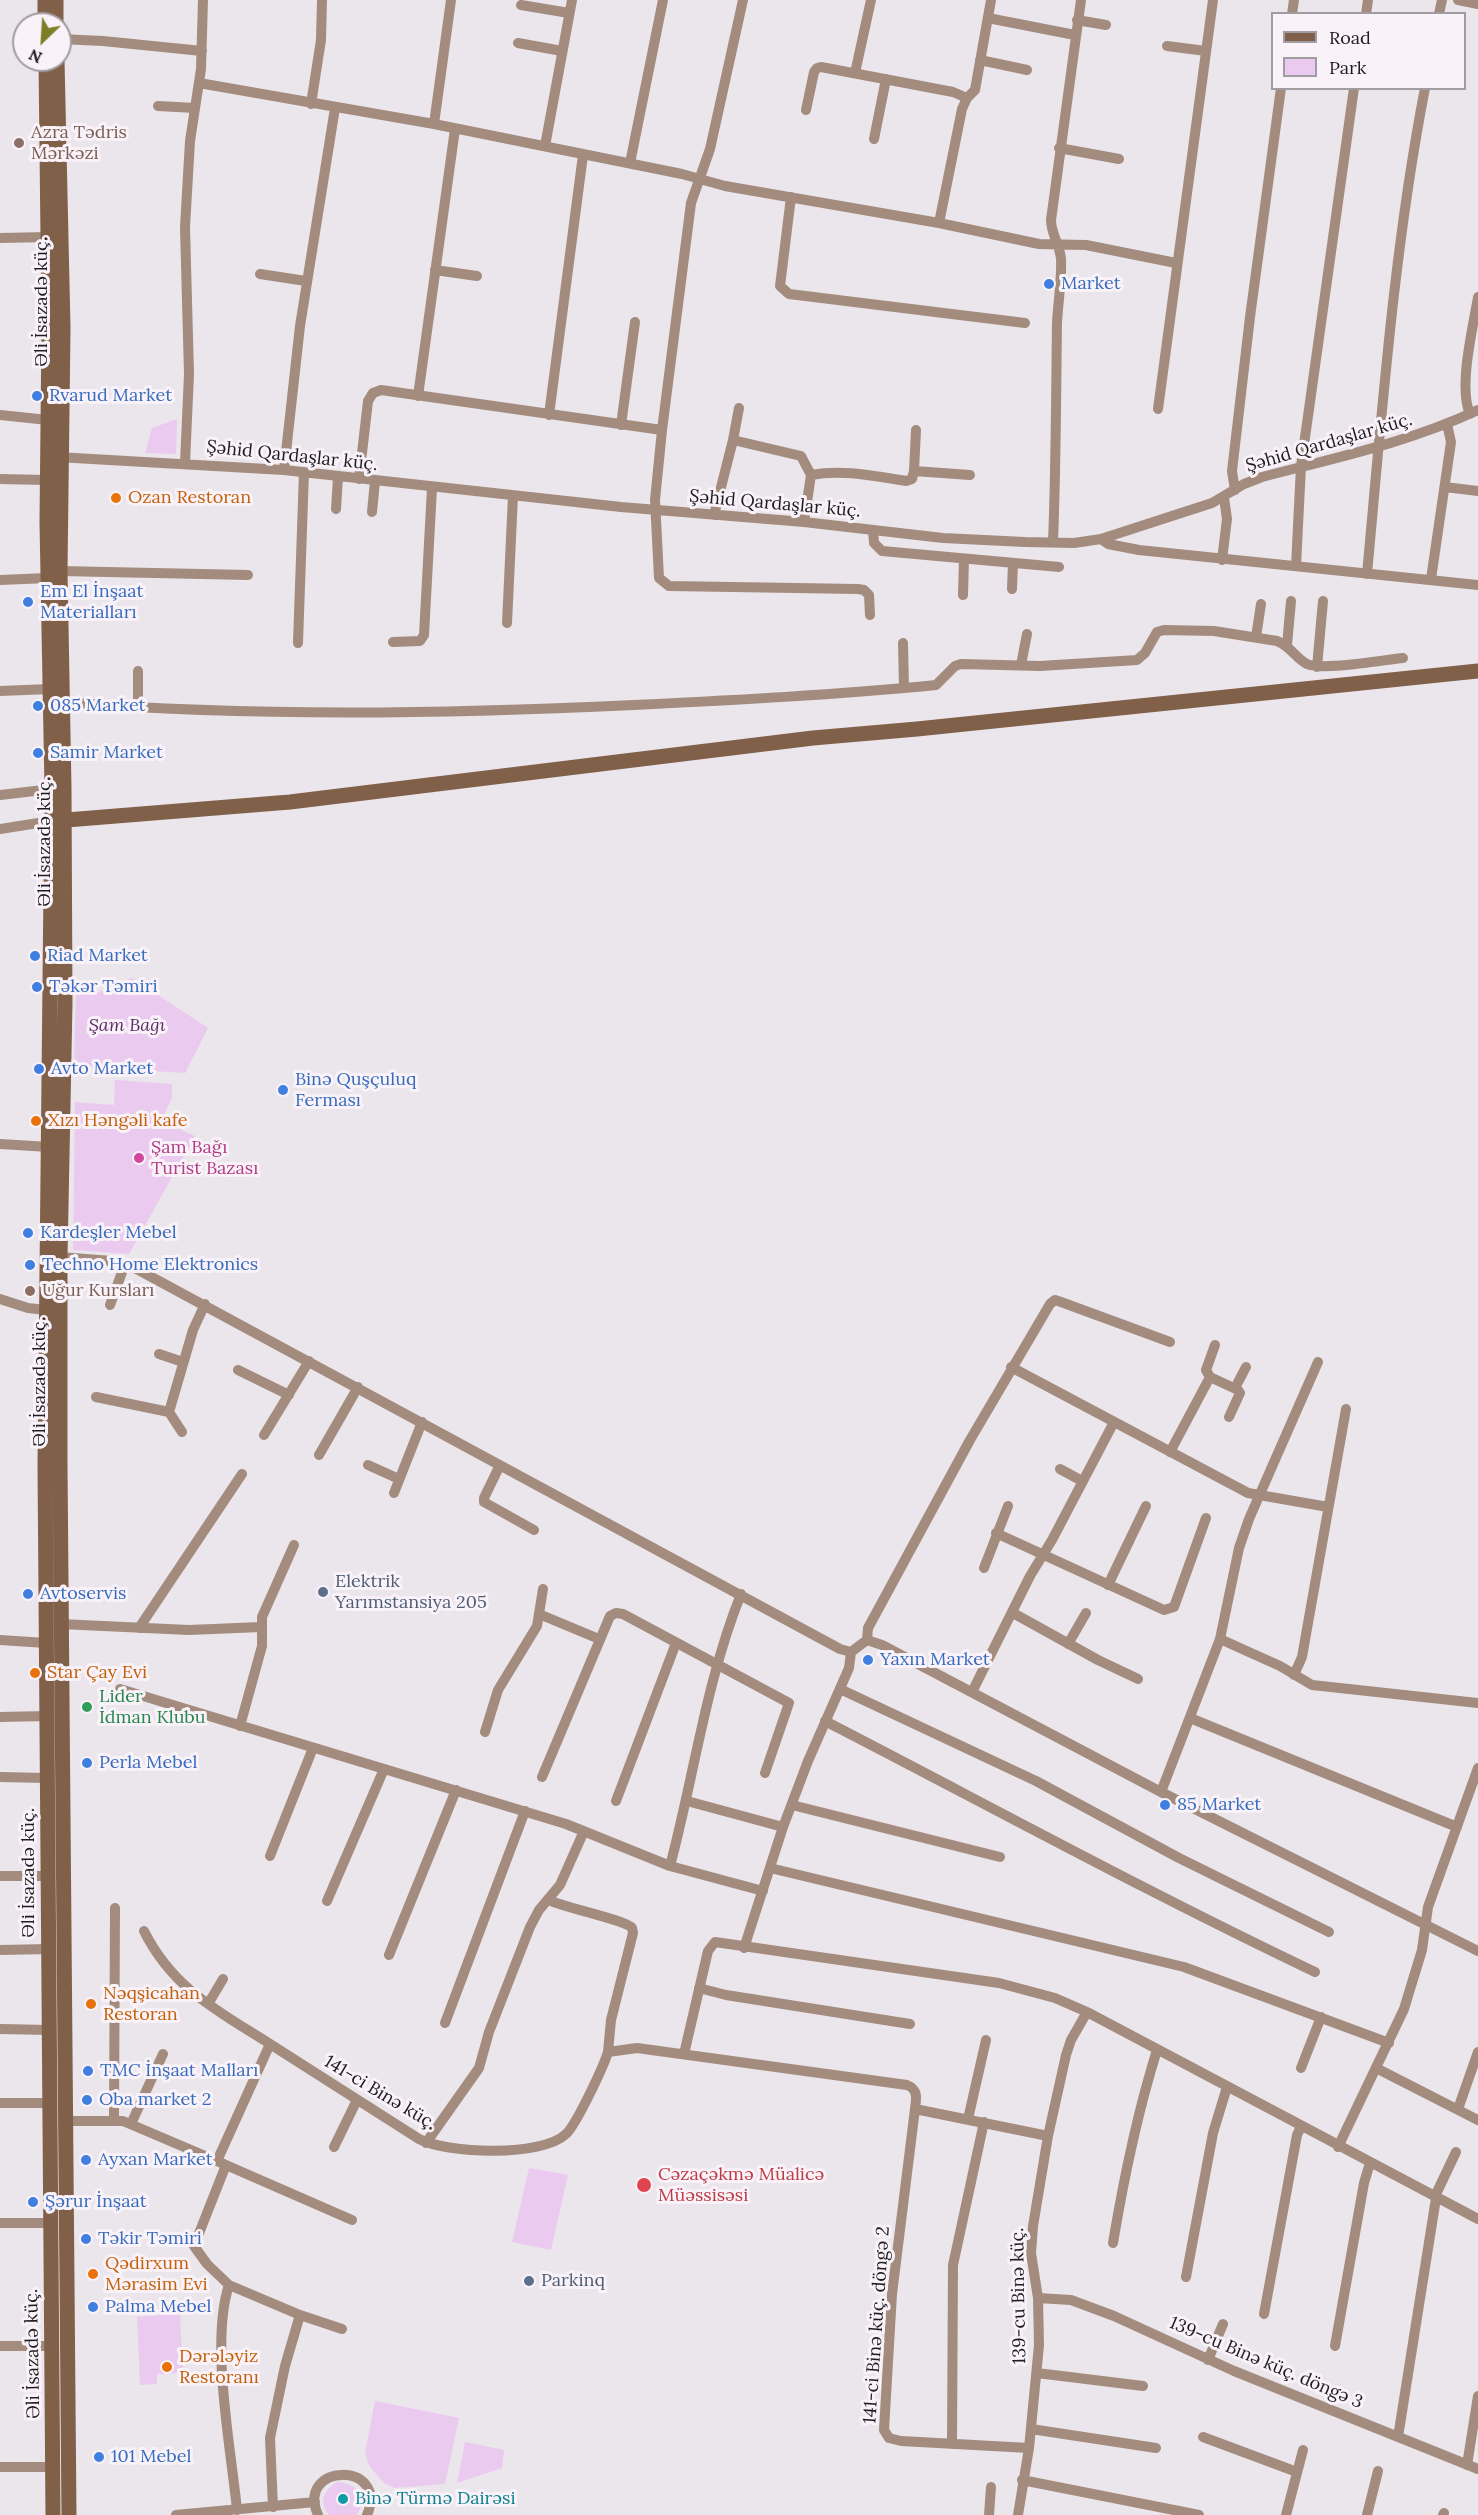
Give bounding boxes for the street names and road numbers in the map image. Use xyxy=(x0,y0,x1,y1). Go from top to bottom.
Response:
street label: Əli İsazadə küç. xyxy=(31,237,53,367)
street label: Şəhid Qardaşlar küç. xyxy=(1243,409,1415,477)
street label: Şəhid Qardaşlar küç. xyxy=(205,436,379,476)
street label: Şəhid Qardaşlar küç. xyxy=(688,486,862,522)
street label: Əli İsazadə küç. xyxy=(34,777,56,907)
street label: Əli İsazadə küç. xyxy=(29,1317,51,1447)
street label: Əli İsazadə küç. xyxy=(18,1808,40,1938)
street label: 141-ci Binə küç. xyxy=(320,2051,440,2135)
street label: 141-ci Binə küç. döngə 2 xyxy=(859,2226,895,2424)
street label: 139-cu Binə küç. xyxy=(1007,2227,1031,2365)
street label: Əli İsazadə küç. xyxy=(21,2289,45,2419)
street label: 139-cu Binə küç. döngə 3 xyxy=(1166,2312,1366,2414)

